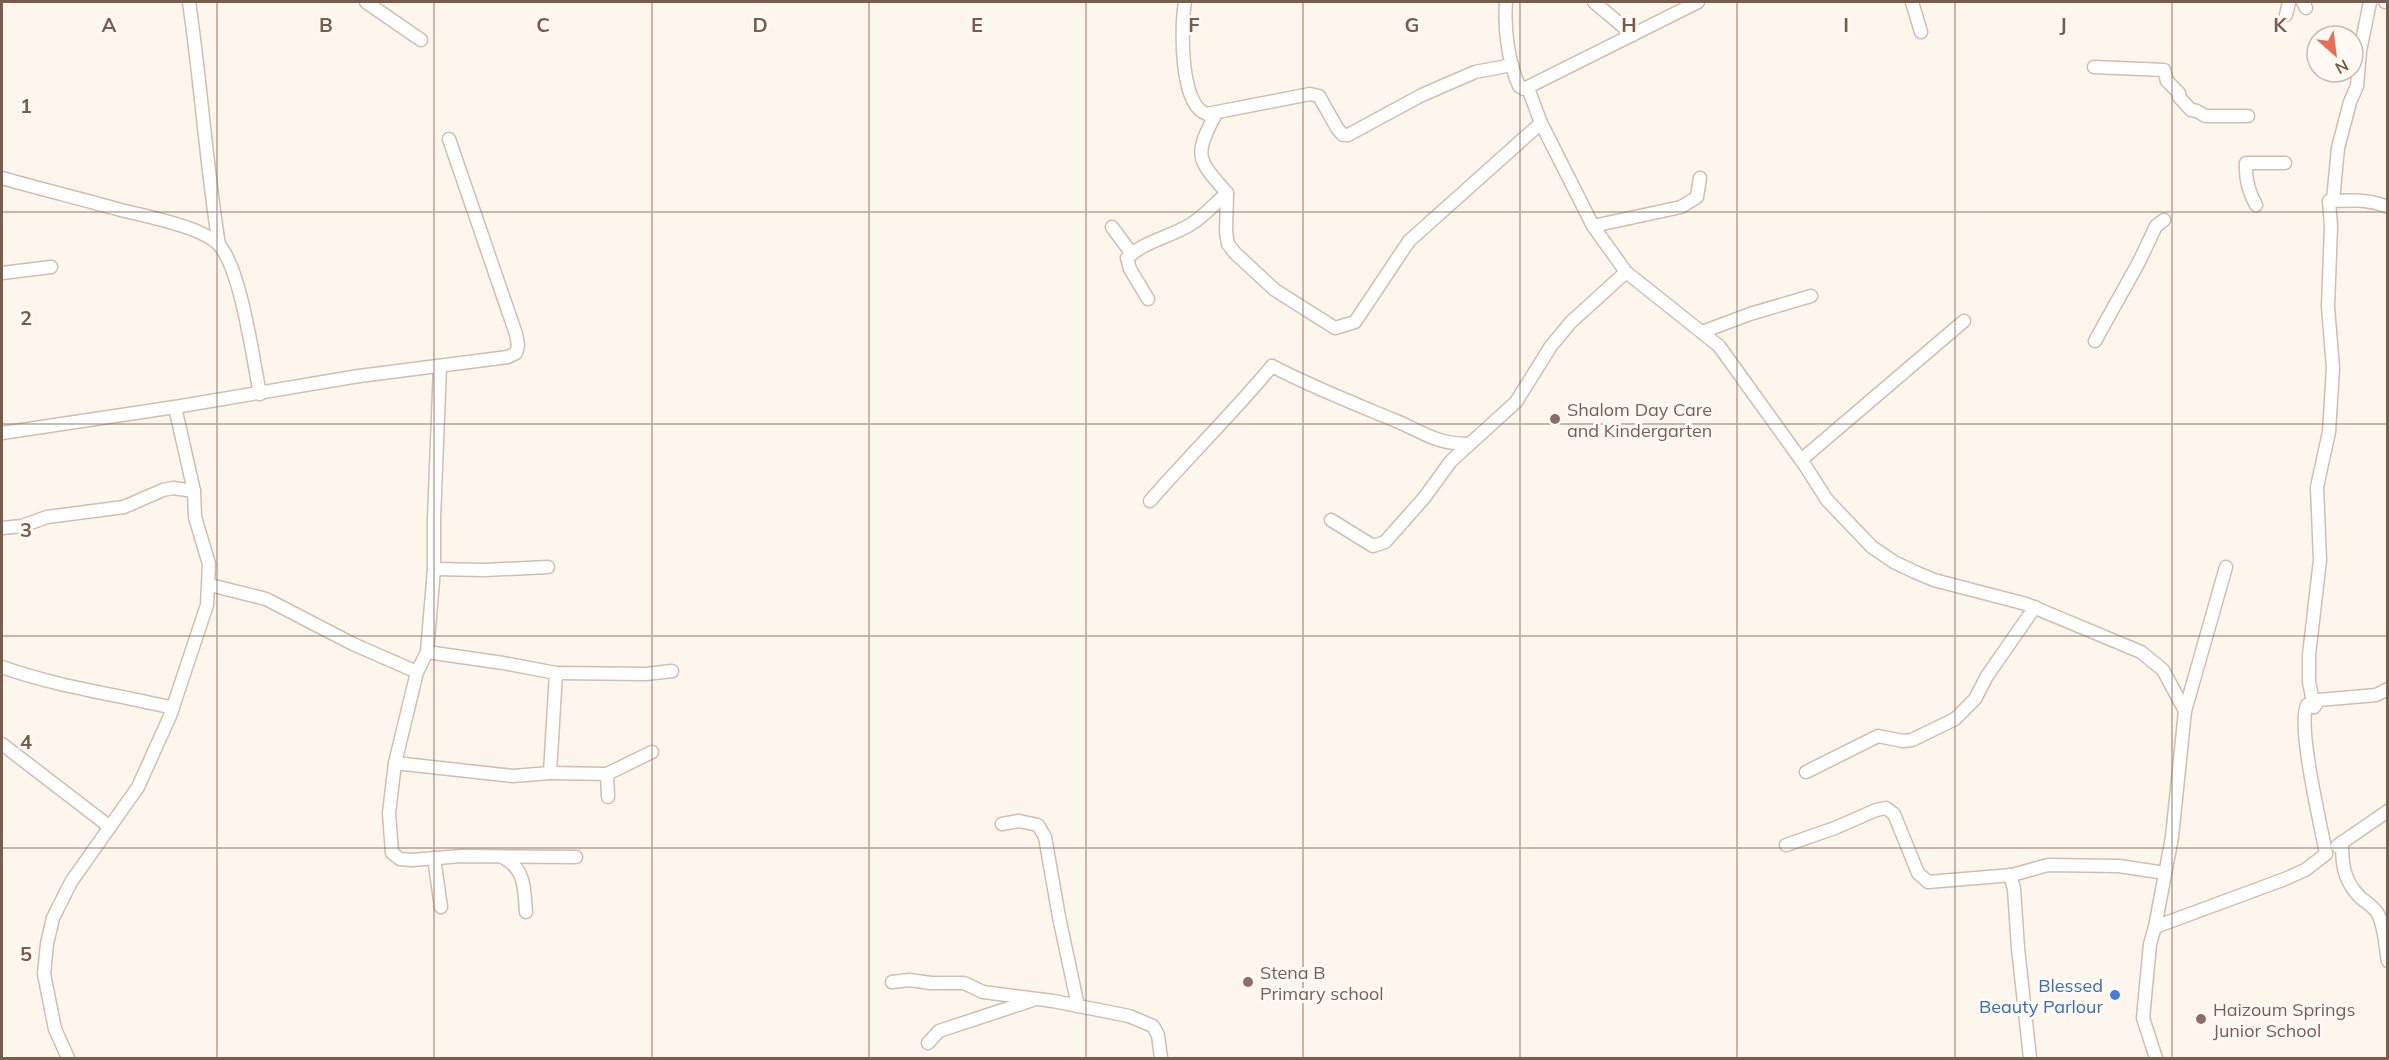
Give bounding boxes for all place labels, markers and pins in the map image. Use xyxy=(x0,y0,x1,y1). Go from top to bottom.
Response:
place label: Shalom Day Care and Kindergarten xyxy=(1567,398,1712,442)
marker: Shalom Day Care and Kindergarten xyxy=(1548,412,1562,426)
place label: Stena B Primary school xyxy=(1260,961,1384,1005)
place label: Blessed Beauty Parlour xyxy=(1979,974,2103,1018)
marker: Stena B Primary school xyxy=(1241,975,1255,989)
marker: Blessed Beauty Parlour xyxy=(2108,988,2122,1002)
place label: Haizoum Springs Junior School xyxy=(2213,998,2355,1042)
marker: Haizoum Springs Junior School xyxy=(2194,1012,2208,1026)

